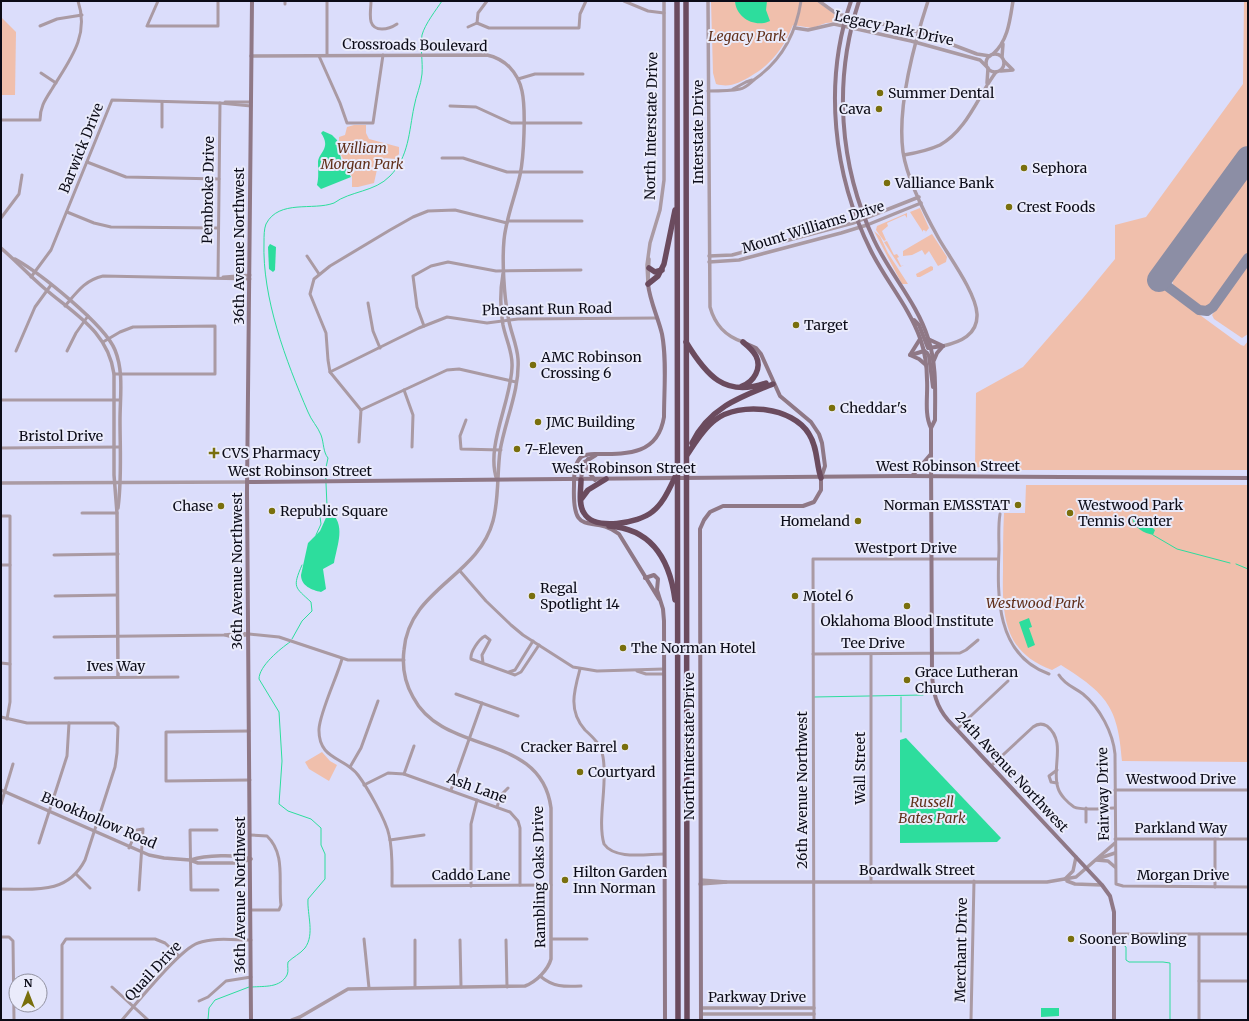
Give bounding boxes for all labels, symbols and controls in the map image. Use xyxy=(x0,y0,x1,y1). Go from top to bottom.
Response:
street label: Legacy Park Drive xyxy=(833,7,955,49)
park label: Legacy Park xyxy=(708,27,786,45)
street label: Crossroads Boulevard xyxy=(342,35,488,55)
street label: North Interstate Drive xyxy=(641,52,661,200)
street label: Interstate Drive xyxy=(689,80,707,184)
place label: Summer Dental xyxy=(888,84,995,102)
marker: Summer Dental xyxy=(875,88,885,98)
street label: Barwick Drive xyxy=(55,100,107,196)
place label: Cava xyxy=(839,100,871,118)
marker: Cava xyxy=(874,104,884,114)
street label: Pembroke Drive xyxy=(198,136,218,244)
park label: William Morgan Park xyxy=(320,139,404,173)
place label: Sephora xyxy=(1032,159,1088,177)
marker: Sephora xyxy=(1019,163,1029,173)
street label: 36th Avenue Northwest xyxy=(230,167,248,325)
place label: Valliance Bank xyxy=(894,174,994,192)
marker: Valliance Bank xyxy=(882,178,892,188)
street label: Mount Williams Drive xyxy=(740,197,886,257)
place label: Crest Foods xyxy=(1017,198,1096,216)
marker: Crest Foods xyxy=(1004,202,1014,212)
street label: Pheasant Run Road xyxy=(482,299,613,319)
place label: Target xyxy=(804,316,849,334)
marker: Target xyxy=(791,320,801,330)
place label: AMC Robinson Crossing 6 xyxy=(540,348,642,382)
marker: AMC Robinson Crossing 6 xyxy=(528,360,538,370)
place label: Cheddar's xyxy=(840,399,907,417)
marker: Cheddar's xyxy=(827,403,837,413)
place label: JMC Building xyxy=(545,413,635,431)
marker: JMC Building xyxy=(533,417,543,427)
street label: Bristol Drive xyxy=(19,427,103,445)
place label: 7-Eleven xyxy=(525,440,584,458)
place label: CVS Pharmacy xyxy=(222,444,322,462)
marker: 7-Eleven xyxy=(512,444,522,454)
marker: CVS Pharmacy xyxy=(209,448,219,458)
street label: West Robinson Street xyxy=(875,457,1021,475)
street label: West Robinson Street xyxy=(551,459,697,477)
street label: West Robinson Street xyxy=(227,462,373,480)
street label: 36th Avenue Northwest xyxy=(228,492,246,650)
place label: Norman EMSSTAT xyxy=(884,496,1010,514)
place label: Westwood Park Tennis Center xyxy=(1077,496,1183,530)
place label: Chase xyxy=(173,497,213,515)
marker: Norman EMSSTAT xyxy=(1013,500,1023,510)
marker: Chase xyxy=(216,501,226,511)
place label: Republic Square xyxy=(280,502,388,520)
marker: Republic Square xyxy=(267,506,277,516)
marker: Westwood Park Tennis Center xyxy=(1065,508,1075,518)
place label: Homeland xyxy=(780,512,851,530)
marker: Homeland xyxy=(853,516,863,526)
street label: Westport Drive xyxy=(854,539,957,557)
place label: Regal Spotlight 14 xyxy=(540,579,620,613)
place label: Motel 6 xyxy=(803,587,854,605)
marker: Regal Spotlight 14 xyxy=(527,591,537,601)
marker: Motel 6 xyxy=(790,591,800,601)
park label: Westwood Park xyxy=(986,594,1085,612)
marker: Oklahoma Blood Institute xyxy=(902,601,912,611)
place label: Oklahoma Blood Institute xyxy=(821,612,993,630)
street label: Tee Drive xyxy=(841,634,905,652)
place label: The Norman Hotel xyxy=(631,639,756,657)
marker: The Norman Hotel xyxy=(618,643,628,653)
street label: Ives Way xyxy=(86,657,146,675)
place label: Grace Lutheran Church xyxy=(915,663,1018,697)
street label: North Interstate Drive xyxy=(680,672,698,820)
marker: Grace Lutheran Church xyxy=(902,675,912,685)
street label: 24th Avenue Northwest xyxy=(952,708,1073,836)
street label: 26th Avenue Northwest xyxy=(793,711,811,869)
street label: Wall Street xyxy=(851,731,869,806)
place label: Cracker Barrel xyxy=(521,738,618,756)
marker: Cracker Barrel xyxy=(620,742,630,752)
street label: Fairway Drive xyxy=(1093,747,1113,841)
place label: Courtyard xyxy=(588,763,656,781)
marker: Courtyard xyxy=(575,767,585,777)
street label: Ash Lane xyxy=(444,769,509,807)
street label: Westwood Drive xyxy=(1125,770,1236,788)
street label: Brookhollow Road xyxy=(39,788,160,853)
park label: Russell Bates Park xyxy=(898,793,966,827)
street label: Rambling Oaks Drive xyxy=(529,806,549,948)
street label: 36th Avenue Northwest xyxy=(231,816,249,974)
street label: Parkland Way xyxy=(1135,819,1228,837)
street label: Boardwalk Street xyxy=(859,861,975,879)
place label: Hilton Garden Inn Norman xyxy=(573,863,667,897)
street label: Caddo Lane xyxy=(432,866,510,884)
street label: Morgan Drive xyxy=(1137,866,1229,884)
marker: Hilton Garden Inn Norman xyxy=(560,875,570,885)
street label: Merchant Drive xyxy=(951,897,971,1003)
place label: Sooner Bowling xyxy=(1079,930,1187,948)
marker: Sooner Bowling xyxy=(1066,934,1076,944)
street label: Quail Drive xyxy=(121,937,185,1005)
north arrow xyxy=(8,973,48,1013)
text: N xyxy=(24,976,33,990)
street label: Parkway Drive xyxy=(708,988,806,1006)

